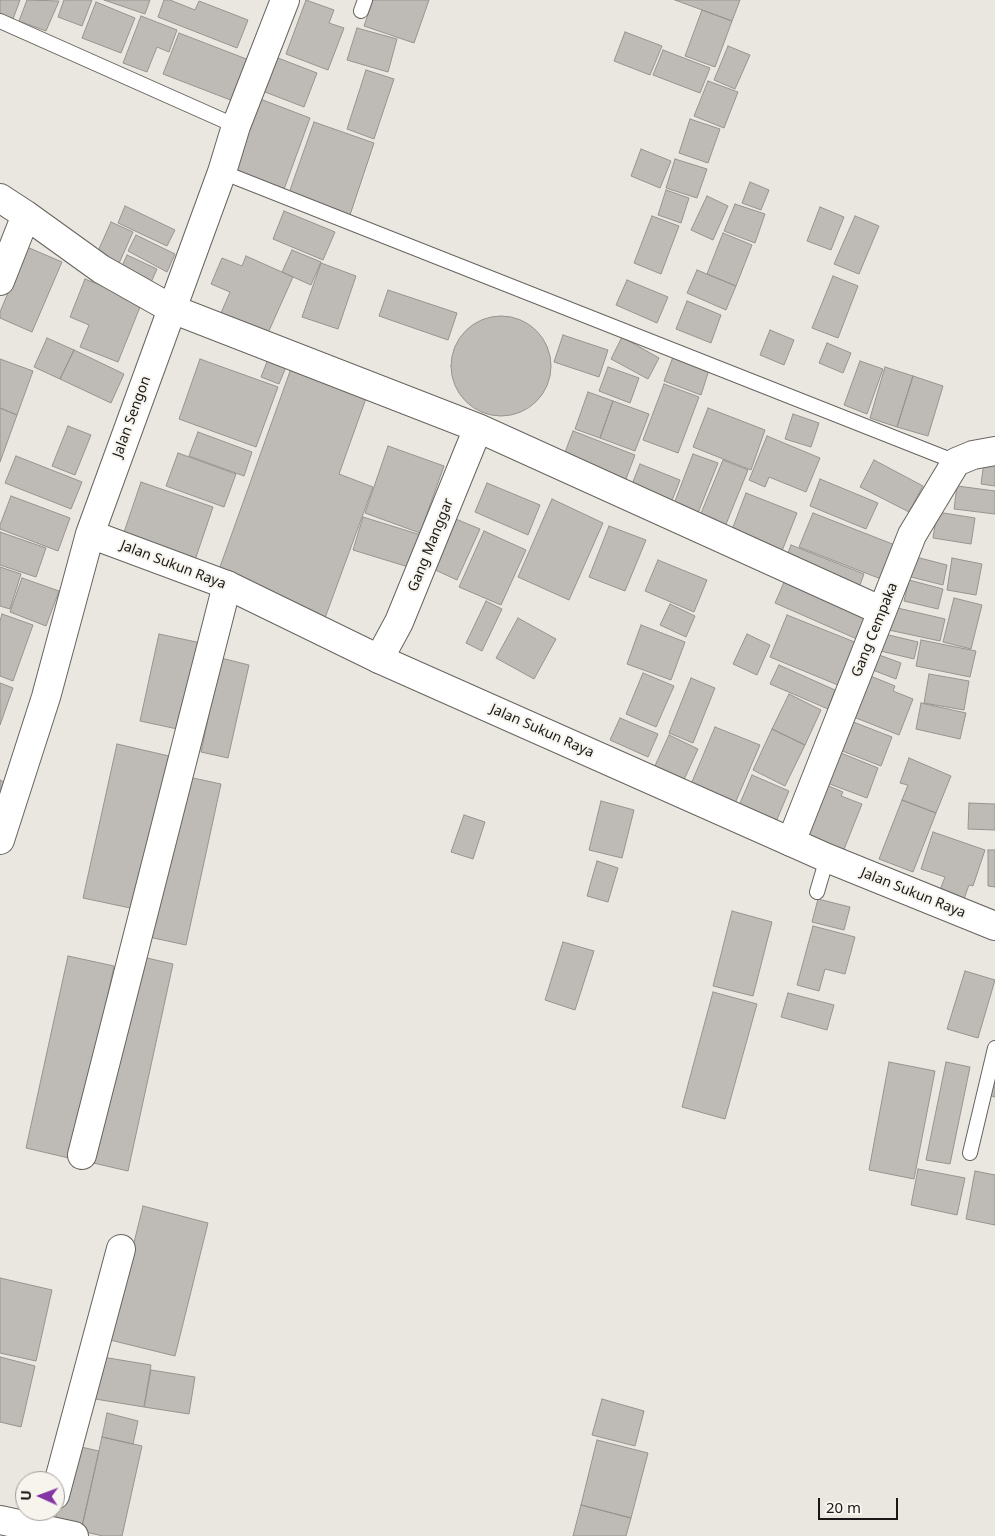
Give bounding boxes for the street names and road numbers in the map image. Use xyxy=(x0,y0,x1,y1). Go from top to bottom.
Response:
street label: Jalan Sengon xyxy=(110,374,154,460)
street label: Gang Manggar xyxy=(405,496,457,594)
street label: Jalan Sukun Raya xyxy=(118,537,228,593)
street label: Gang Cempaka xyxy=(848,580,902,680)
street label: Jalan Sukun Raya xyxy=(488,701,596,761)
street label: Jalan Sukun Raya xyxy=(858,864,968,922)

